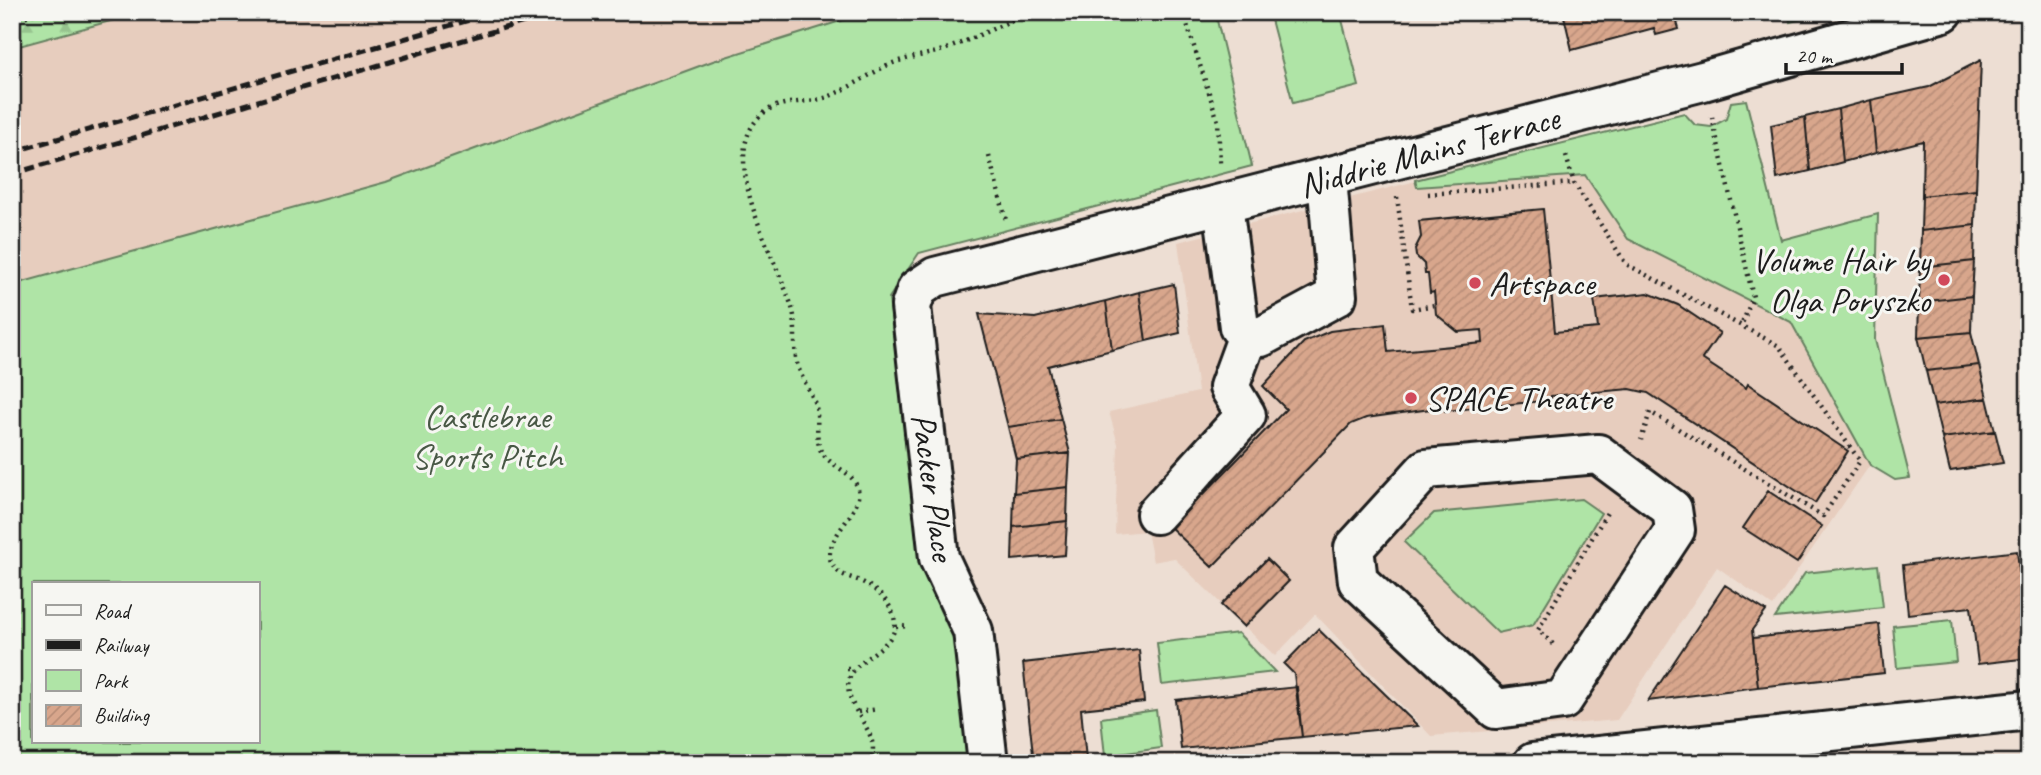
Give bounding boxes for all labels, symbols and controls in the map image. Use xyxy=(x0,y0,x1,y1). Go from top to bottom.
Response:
scale bar xyxy=(1786,32,1901,76)
text: 20 m xyxy=(1796,43,1834,69)
street label: Niddrie Mains Terrace xyxy=(1294,94,1567,208)
place label: Volume Hair by Olga Poryszko xyxy=(1752,238,1932,323)
place label: Artspace xyxy=(1489,261,1597,306)
marker: Volume Hair by Olga Poryszko xyxy=(1936,272,1952,288)
marker: Artspace xyxy=(1467,275,1483,291)
place label: SPACE Theatre xyxy=(1425,376,1614,421)
marker: SPACE Theatre xyxy=(1403,390,1419,406)
park label: Castlebrae Sports Pitch xyxy=(412,394,564,479)
street label: Packer Place xyxy=(901,411,966,566)
legend xyxy=(32,582,259,744)
text: Road xyxy=(94,598,133,624)
text: Railway xyxy=(94,632,150,658)
text: Park xyxy=(94,668,129,694)
text: Building xyxy=(94,702,151,728)

